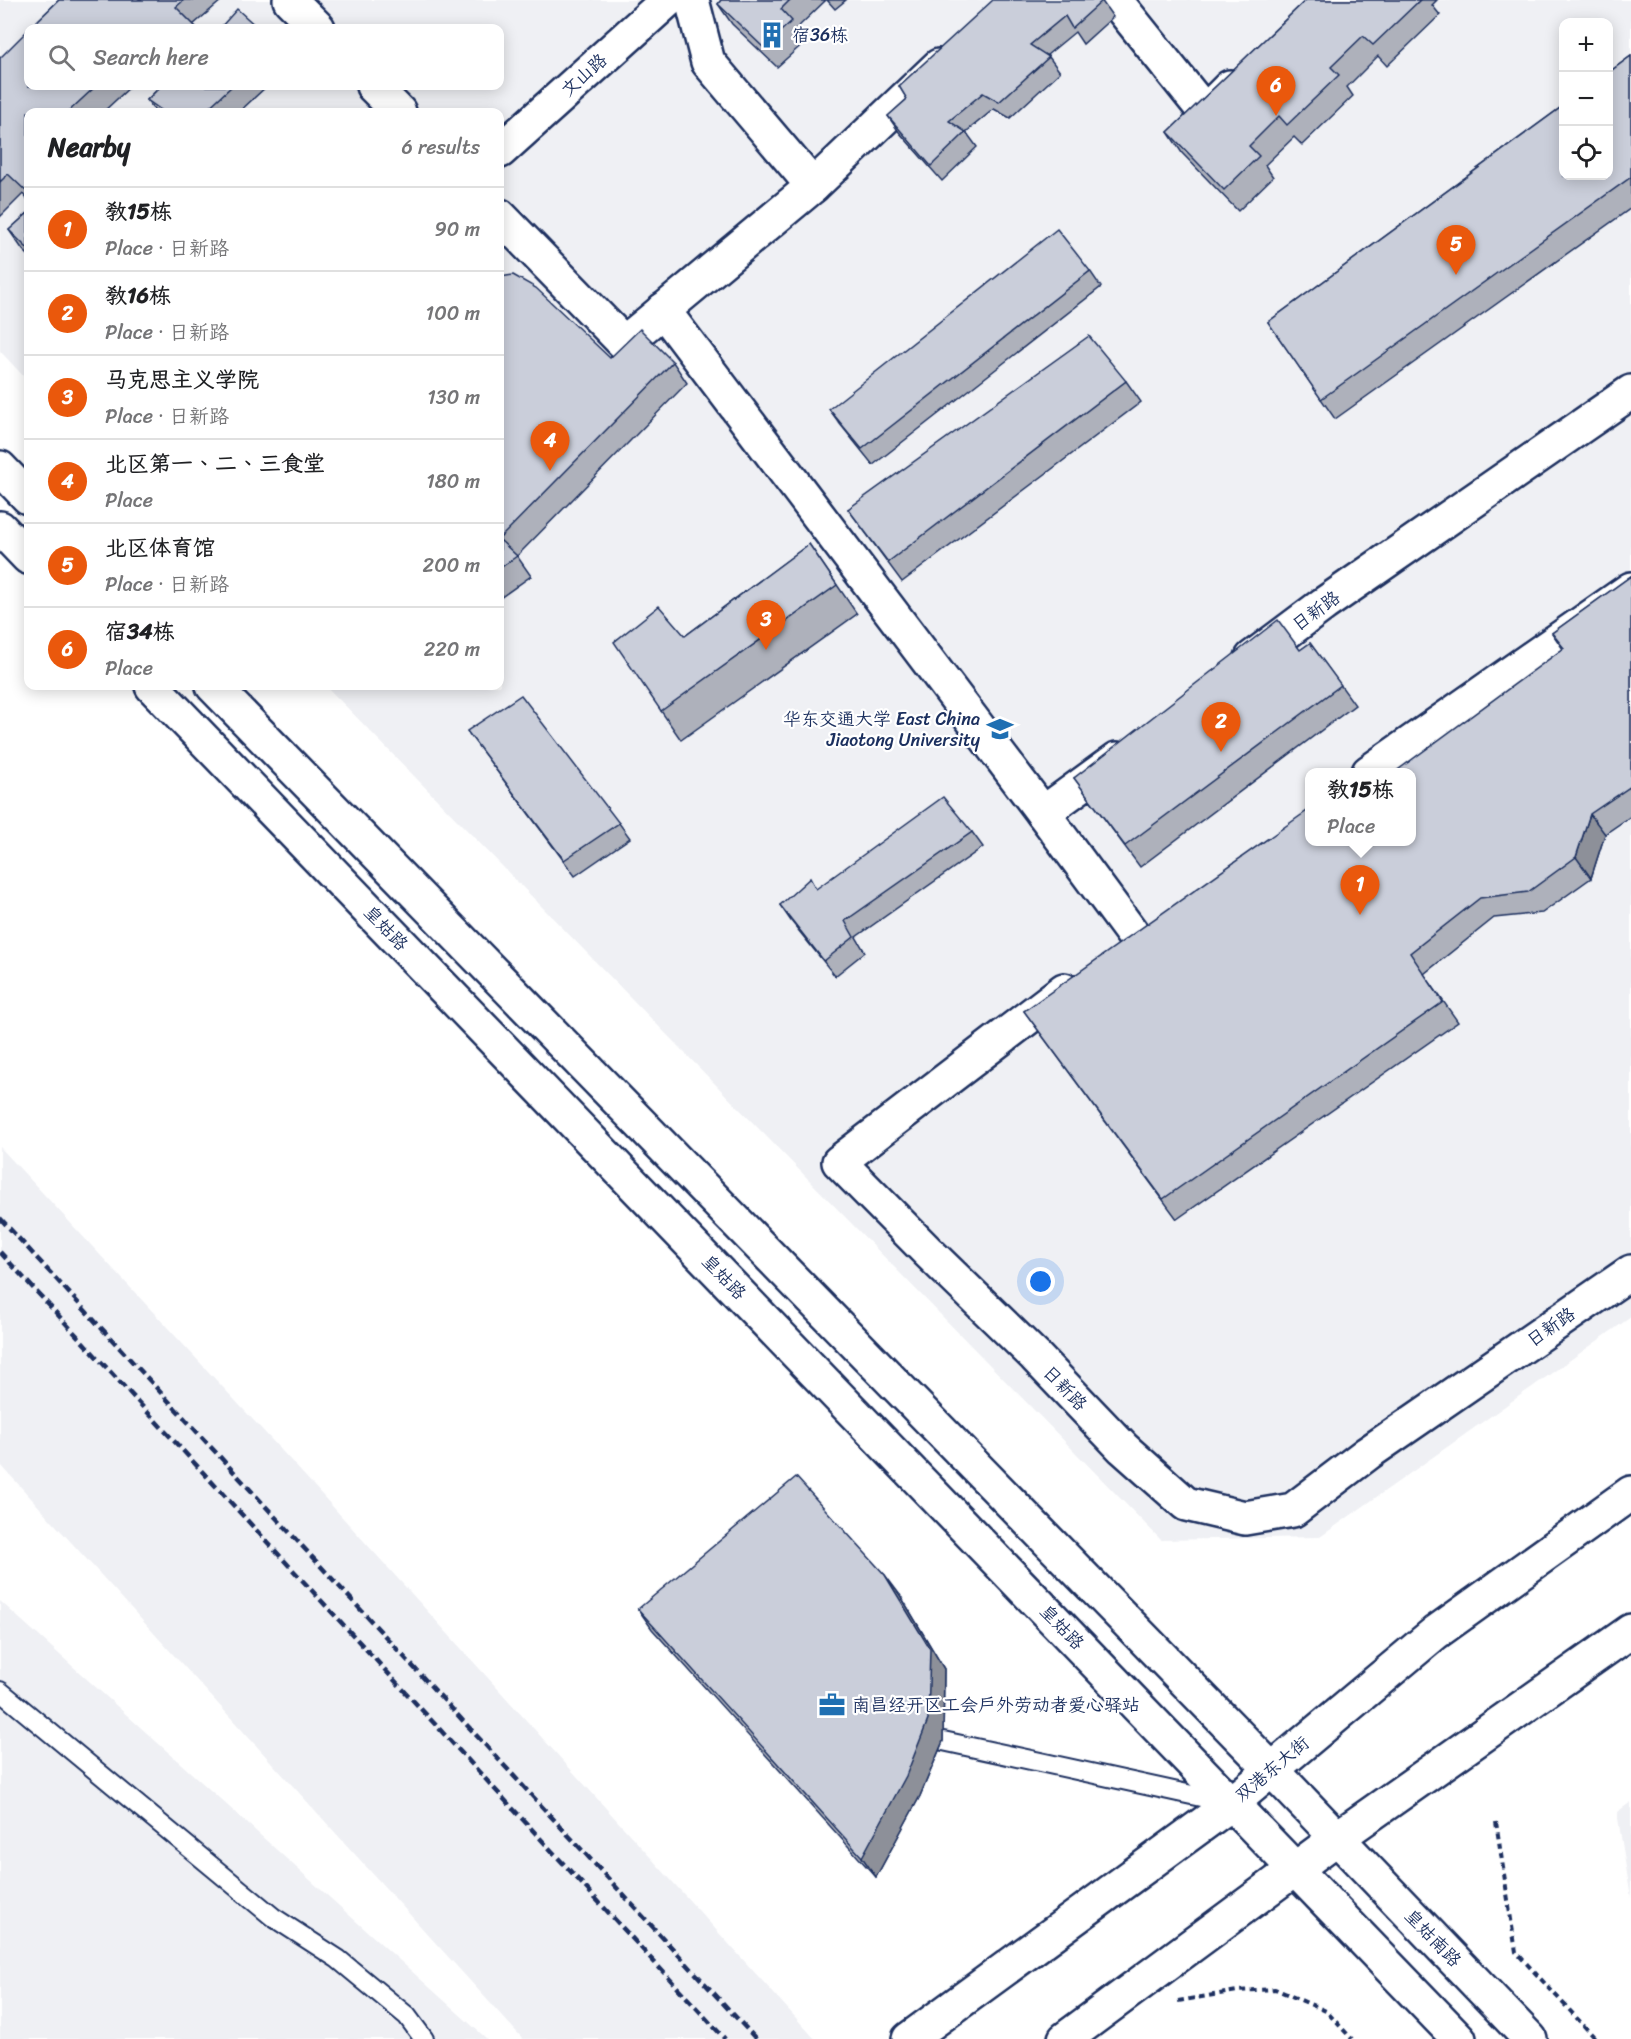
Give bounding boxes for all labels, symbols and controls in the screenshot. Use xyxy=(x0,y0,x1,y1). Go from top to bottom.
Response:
map controls xyxy=(1559,18,1613,180)
button: + xyxy=(1559,18,1613,72)
place label: 宿36栋 xyxy=(792,19,848,51)
building icon: 宿36栋 xyxy=(757,20,787,50)
search box xyxy=(24,24,504,90)
text: Search here xyxy=(93,38,209,77)
icon: search xyxy=(45,41,78,74)
street label: 文山路 xyxy=(553,45,615,105)
pin: 6 xyxy=(1256,66,1296,116)
button: − xyxy=(1559,72,1613,126)
text: Nearby xyxy=(48,124,130,170)
button: locate xyxy=(1559,126,1613,180)
text: 6 results xyxy=(401,130,480,165)
text: 教15栋 xyxy=(105,192,172,231)
text: 1 xyxy=(63,212,72,247)
text: 90 m xyxy=(435,212,480,247)
pin: 5 xyxy=(1436,226,1476,275)
text: Place · 日新路 xyxy=(105,231,229,266)
text: 教16栋 xyxy=(105,276,171,315)
text: 2 xyxy=(62,296,73,331)
text: 100 m xyxy=(426,296,480,331)
text: Place · 日新路 xyxy=(105,315,229,350)
text: 马克思主义学院 xyxy=(105,360,259,399)
text: 3 xyxy=(62,380,73,415)
text: 130 m xyxy=(427,380,480,415)
text: Place · 日新路 xyxy=(105,399,229,434)
pin: 4 xyxy=(530,422,570,471)
text: 北区第一、二、三食堂 xyxy=(105,444,325,483)
text: 4 xyxy=(61,464,74,499)
text: 180 m xyxy=(426,464,480,499)
text: Place xyxy=(105,483,153,518)
text: 北区体育馆 xyxy=(105,528,215,567)
text: 5 xyxy=(61,548,74,583)
text: 200 m xyxy=(423,548,480,583)
text: Place · 日新路 xyxy=(105,567,229,602)
street label: 日新路 xyxy=(1285,582,1347,640)
pin: 3 xyxy=(746,600,786,650)
text: 宿34栋 xyxy=(105,612,175,651)
text: 6 xyxy=(62,632,73,667)
text: 220 m xyxy=(424,632,480,667)
text: Place xyxy=(105,651,153,686)
pin: 2 xyxy=(1202,702,1240,752)
place label: 华东交通大学 East China Jiaotong University xyxy=(783,703,981,756)
school or university icon: 华东交通大学 East China Jiaotong University xyxy=(985,714,1015,744)
popup xyxy=(1305,768,1416,846)
text: 教15栋 xyxy=(1327,770,1394,809)
text: Place xyxy=(1327,809,1375,844)
pin: 1 xyxy=(1340,866,1380,915)
street label: 皇姑路 xyxy=(356,897,416,959)
street label: 皇姑路 xyxy=(694,1246,754,1308)
your location xyxy=(1026,1267,1055,1296)
street label: 日新路 xyxy=(1520,1298,1582,1356)
street label: 日新路 xyxy=(1035,1357,1095,1419)
street label: 皇姑路 xyxy=(1032,1596,1092,1658)
place label: 南昌经开区工会户外劳动者爱心驿站 xyxy=(852,1689,1140,1721)
office icon: 南昌经开区工会户外劳动者爱心驿站 xyxy=(817,1690,847,1720)
street label: 双港东大街 xyxy=(1227,1728,1317,1810)
street label: 皇姑南路 xyxy=(1396,1901,1470,1975)

